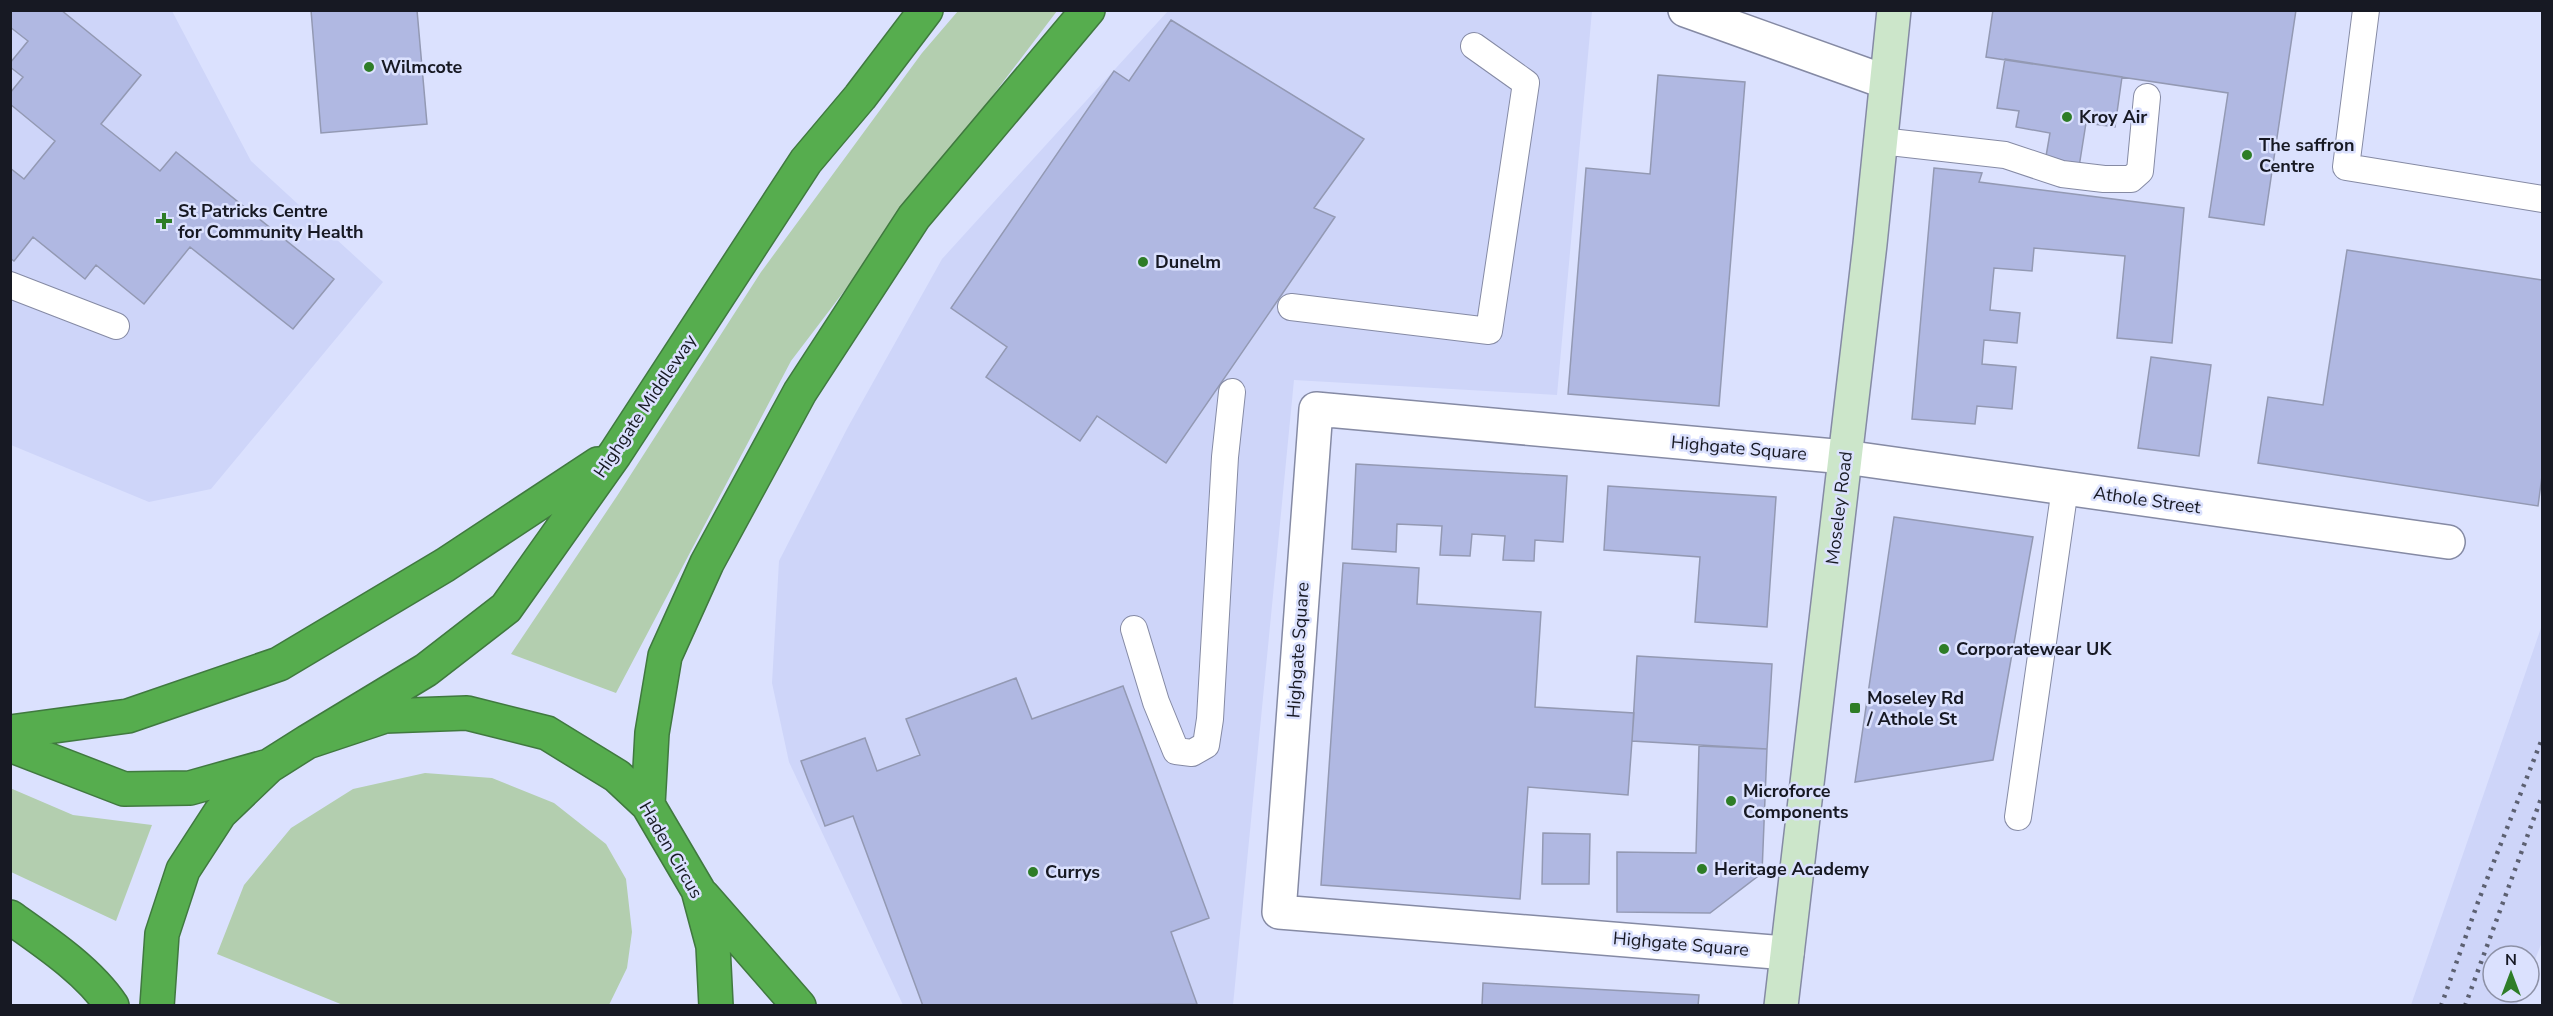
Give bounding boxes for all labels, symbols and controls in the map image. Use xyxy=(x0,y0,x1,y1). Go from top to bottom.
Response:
place label: Wilmcote xyxy=(381,55,463,79)
marker: Wilmcote xyxy=(362,60,376,74)
place label: Kroy Air xyxy=(2079,105,2147,129)
marker: Kroy Air xyxy=(2060,110,2074,124)
place label: The saffron Centre xyxy=(2259,133,2354,178)
marker: The saffron Centre xyxy=(2240,148,2254,162)
place label: St Patricks Centre for Community Health xyxy=(178,199,364,244)
marker: St Patricks Centre for Community Health xyxy=(155,212,173,230)
place label: Dunelm xyxy=(1155,250,1221,274)
marker: Dunelm xyxy=(1136,255,1150,269)
street label: Highgate Middleway xyxy=(588,329,702,482)
street label: Highgate Square xyxy=(1670,430,1808,466)
street label: Moseley Road xyxy=(1820,450,1858,566)
street label: Athole Street xyxy=(2092,481,2203,519)
street label: Highgate Square xyxy=(1281,581,1315,719)
place label: Corporatewear UK xyxy=(1956,637,2112,661)
marker: Corporatewear UK xyxy=(1937,642,1951,656)
place label: Moseley Rd / Athole St xyxy=(1866,686,1964,731)
marker: Moseley Rd / Athole St xyxy=(1848,701,1862,715)
place label: Microforce Components xyxy=(1743,779,1849,824)
marker: Microforce Components xyxy=(1724,794,1738,808)
street label: Haden Circus xyxy=(634,797,708,903)
place label: Heritage Academy xyxy=(1714,857,1869,881)
place label: Currys xyxy=(1045,860,1100,884)
marker: Heritage Academy xyxy=(1695,862,1709,876)
marker: Currys xyxy=(1026,865,1040,879)
street label: Highgate Square xyxy=(1612,926,1750,962)
north arrow xyxy=(2481,944,2541,1004)
text: N xyxy=(2505,949,2517,971)

